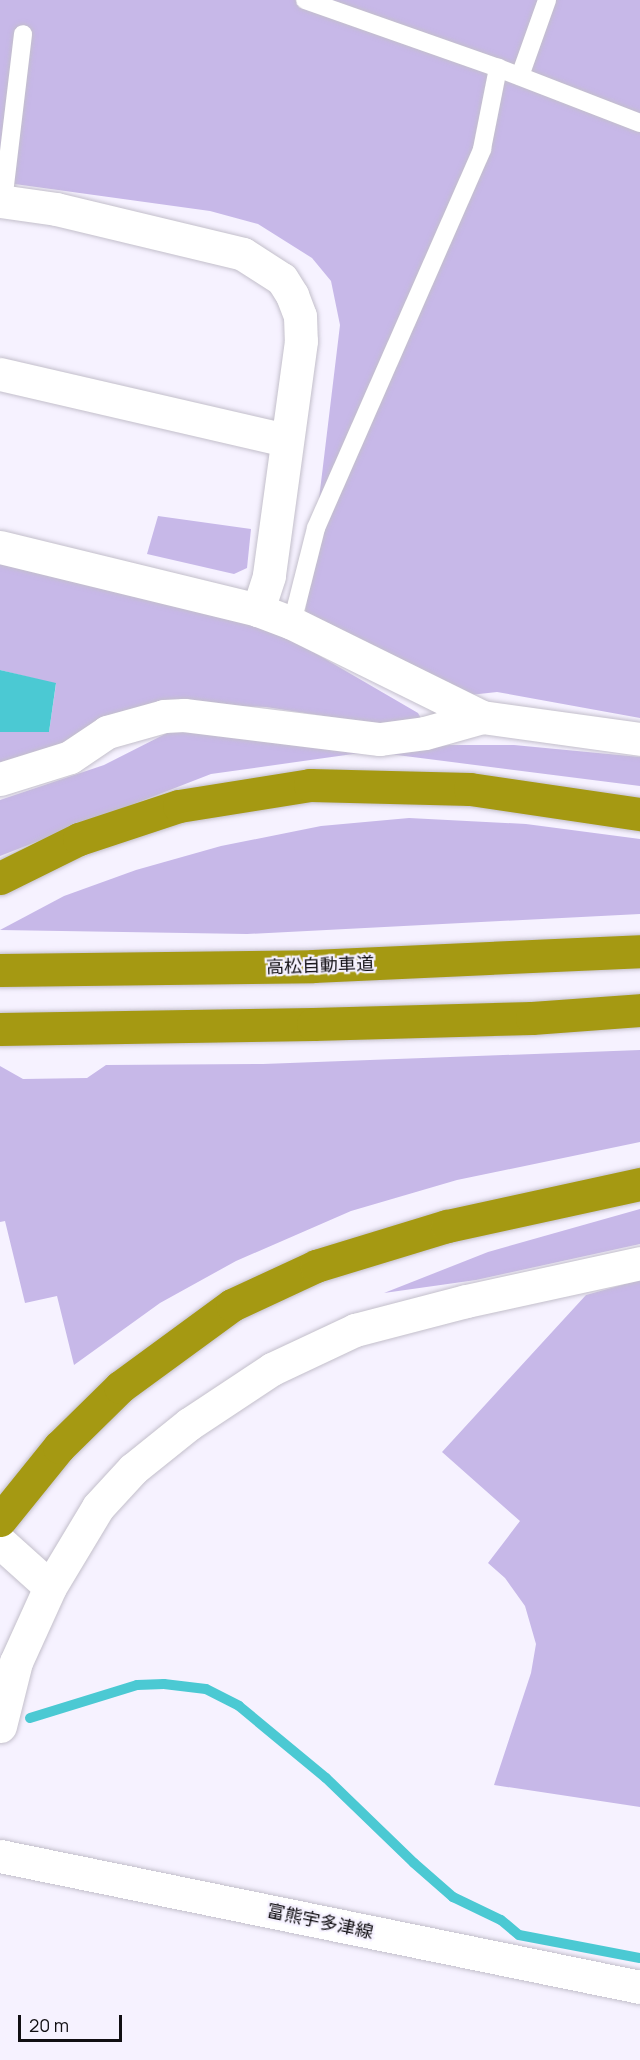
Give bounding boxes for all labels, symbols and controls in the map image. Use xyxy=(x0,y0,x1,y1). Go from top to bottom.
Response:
street label: 高松自動車道 xyxy=(266,952,374,978)
street label: 富熊宇多津線 xyxy=(265,1899,375,1943)
scale bar xyxy=(21,2003,124,2041)
text: 20 m xyxy=(29,2013,69,2037)

